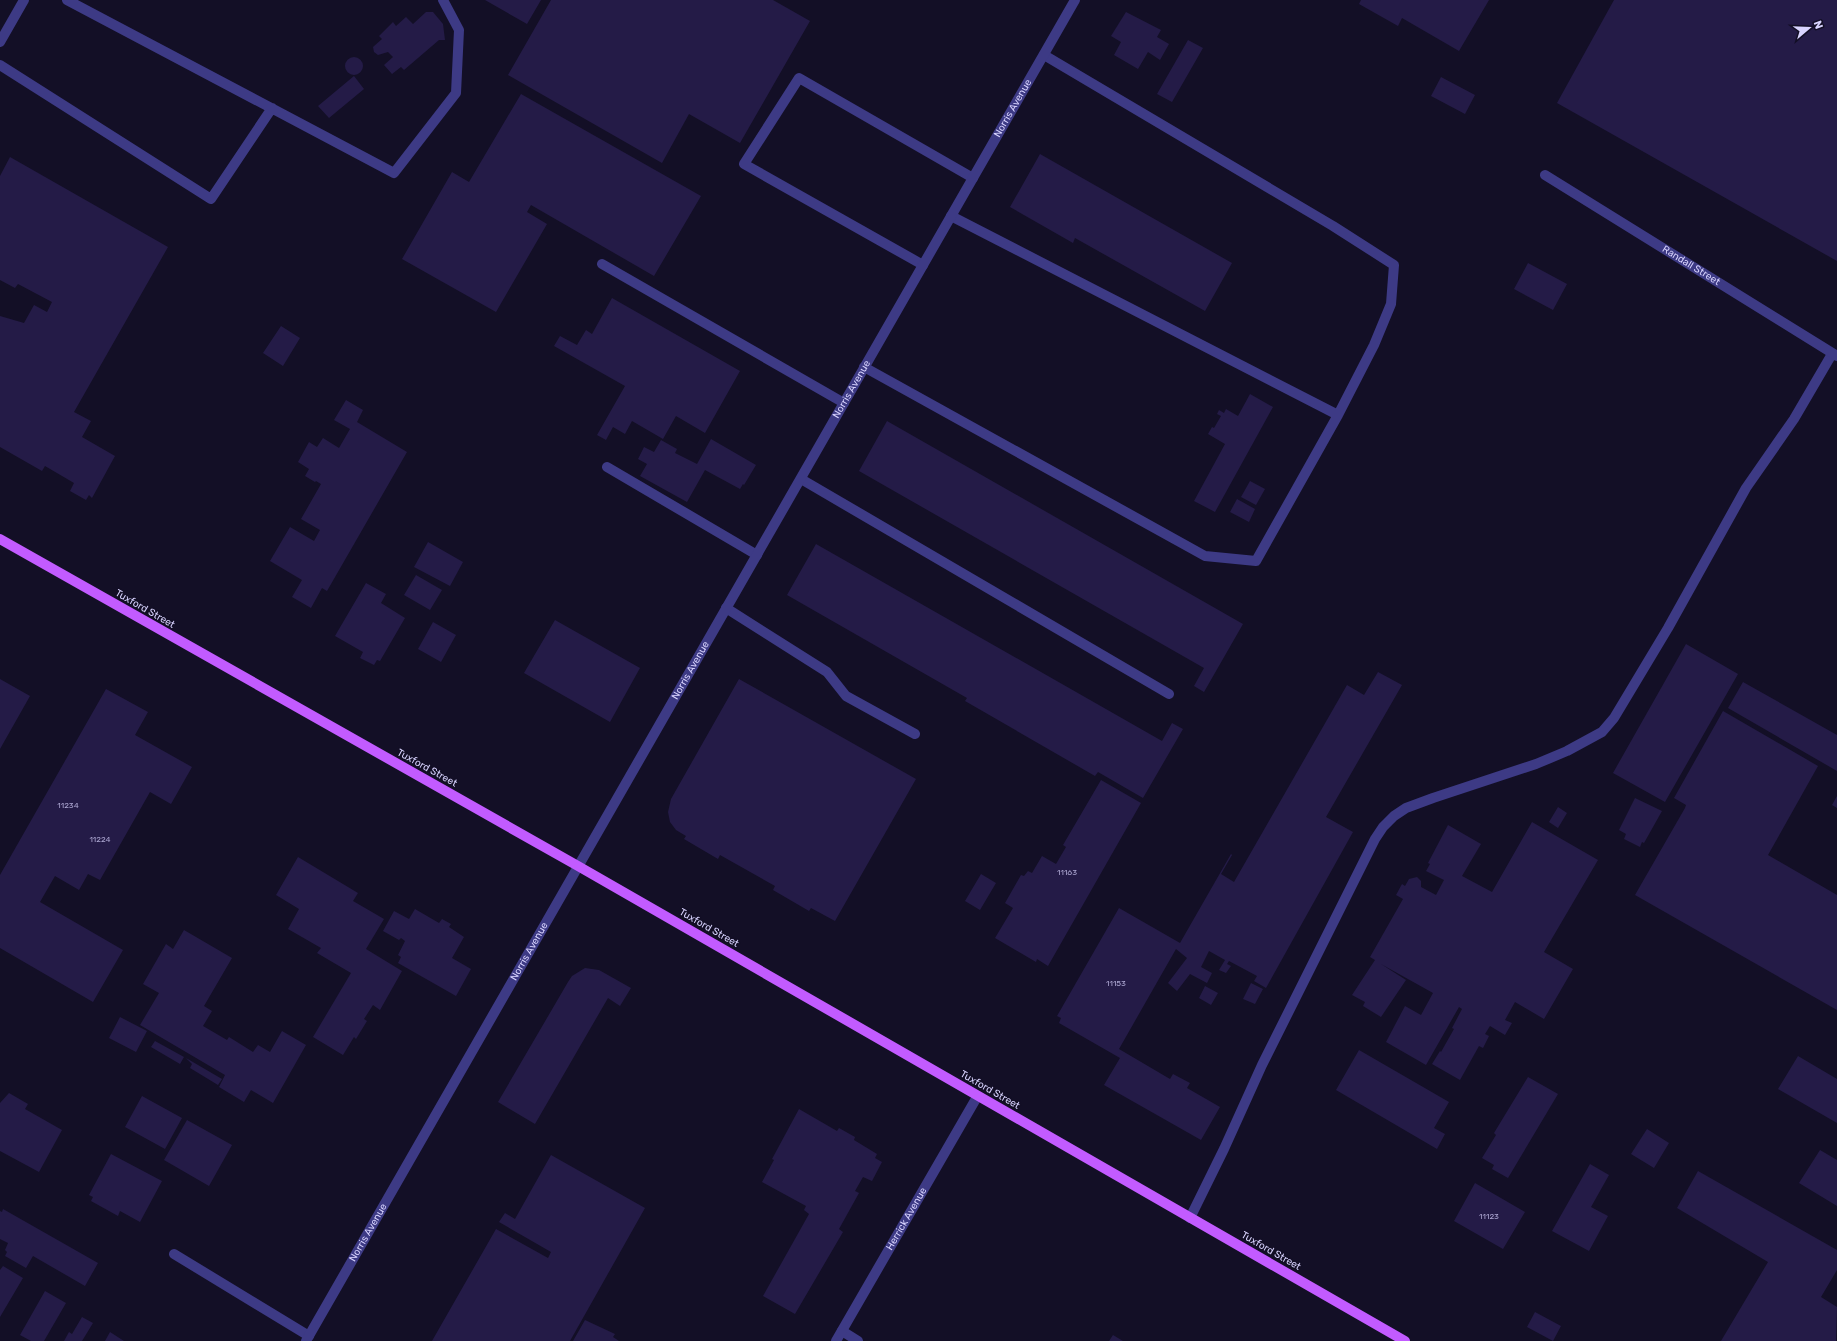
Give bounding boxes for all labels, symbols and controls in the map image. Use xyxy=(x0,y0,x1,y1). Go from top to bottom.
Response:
north arrow xyxy=(1789,8,1829,48)
text: N xyxy=(1811,19,1825,31)
street label: Norris Avenue xyxy=(991,77,1034,140)
street label: Randall Street xyxy=(1660,243,1722,288)
street label: Norris Avenue xyxy=(830,358,873,421)
street label: Tuxford Street xyxy=(113,587,177,631)
street label: Norris Avenue xyxy=(669,639,712,702)
street label: Tuxford Street xyxy=(395,747,459,790)
house number: 11234 xyxy=(57,801,79,810)
house number: 11224 xyxy=(89,835,111,844)
house number: 11163 xyxy=(1057,868,1077,877)
street label: Tuxford Street xyxy=(677,906,741,950)
street label: Norris Avenue xyxy=(508,920,551,983)
house number: 11153 xyxy=(1106,979,1126,988)
street label: Tuxford Street xyxy=(958,1068,1022,1112)
street label: Herrick Avenue xyxy=(884,1185,930,1253)
street label: Norris Avenue xyxy=(347,1201,390,1264)
house number: 11123 xyxy=(1479,1212,1499,1221)
street label: Tuxford Street xyxy=(1239,1229,1303,1273)

